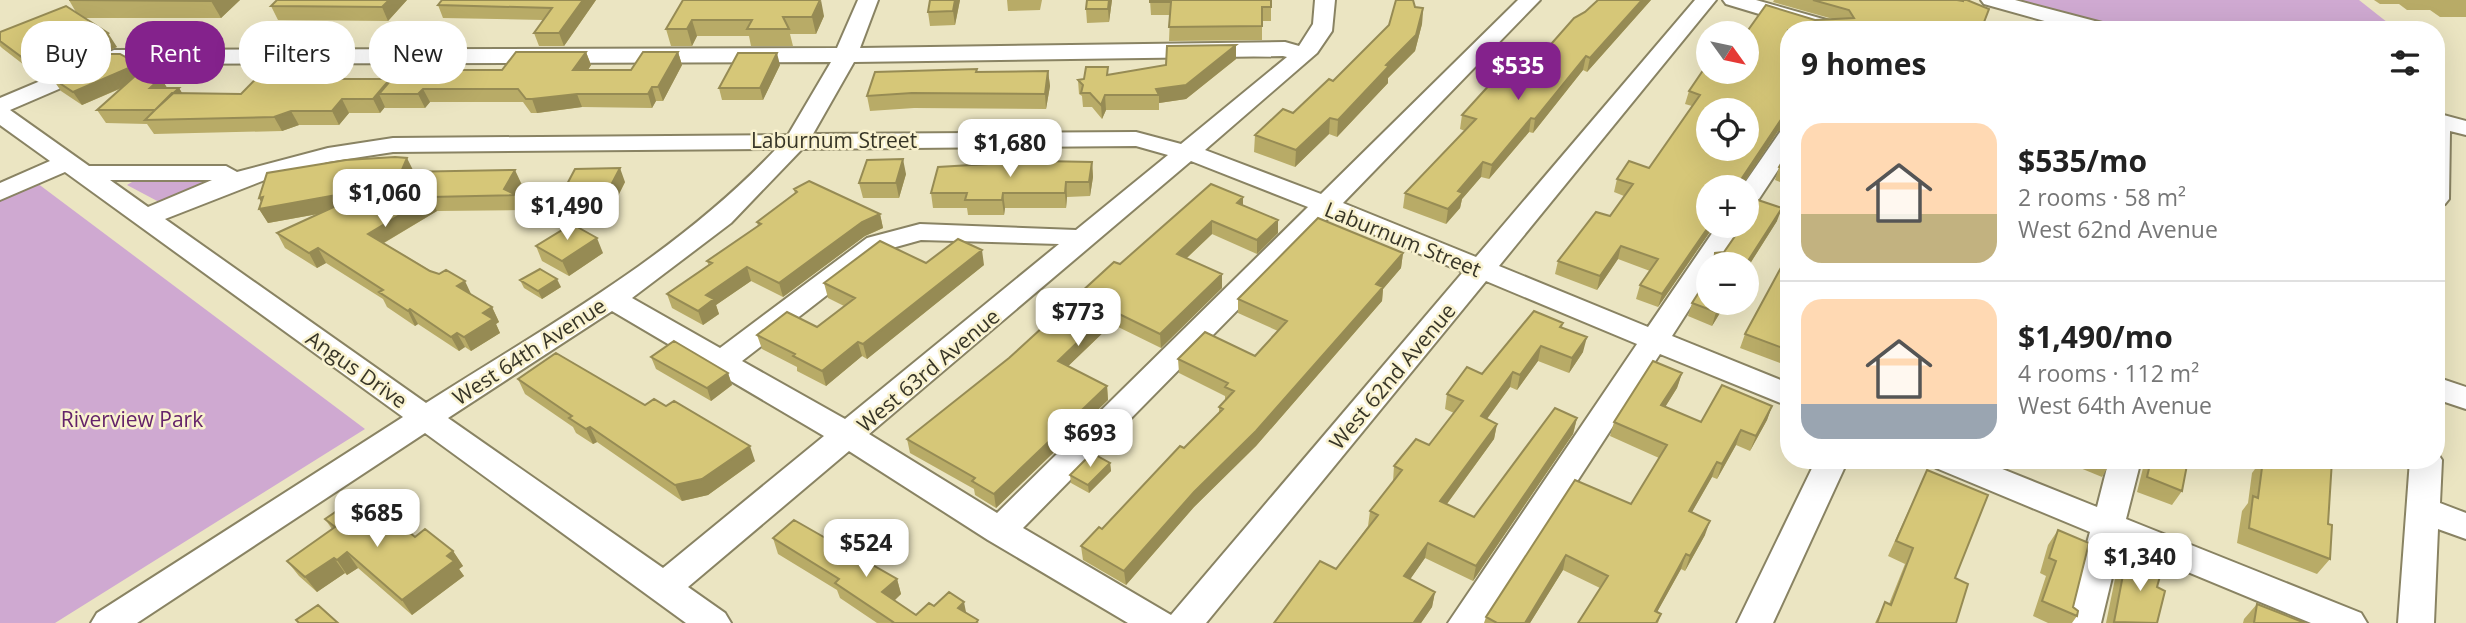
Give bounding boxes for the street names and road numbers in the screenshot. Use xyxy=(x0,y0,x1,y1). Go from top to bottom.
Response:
street label: Laburnum Street xyxy=(751,126,917,154)
street label: Laburnum Street xyxy=(1321,195,1485,283)
street label: West 64th Avenue xyxy=(447,291,611,411)
street label: West 62nd Avenue xyxy=(1323,297,1461,455)
street label: West 63rd Avenue xyxy=(851,302,1005,438)
street label: Angus Drive xyxy=(301,324,413,414)

